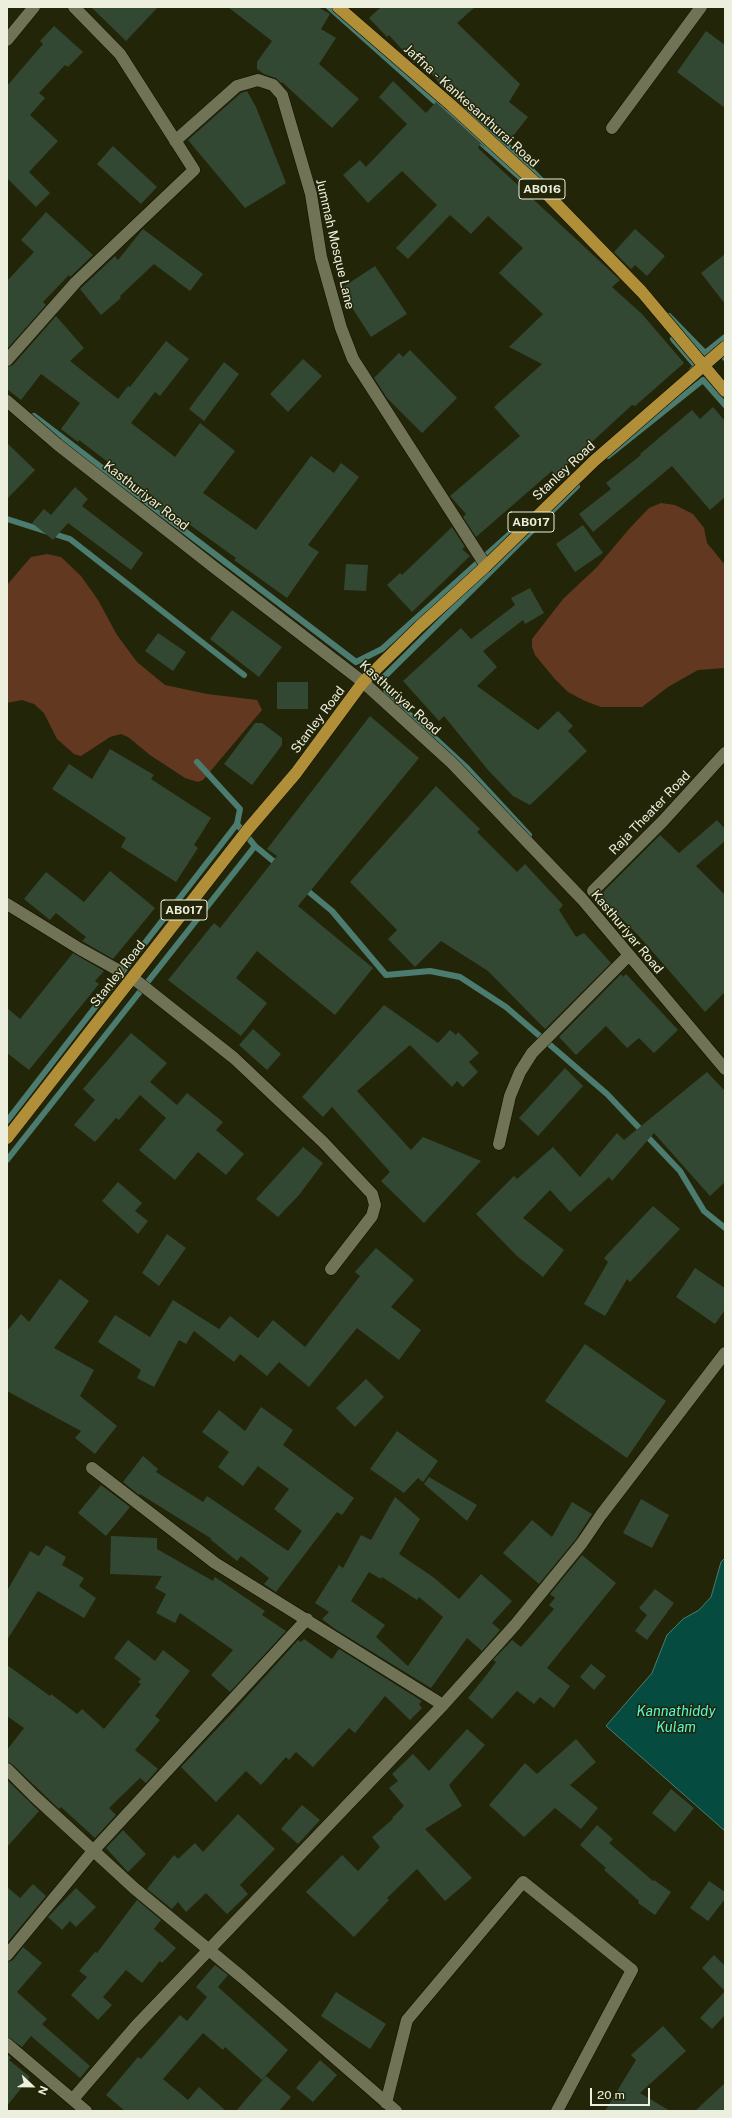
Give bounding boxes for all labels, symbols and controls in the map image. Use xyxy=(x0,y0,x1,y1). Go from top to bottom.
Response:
street label: Jaffna - Kankesanthurai Road xyxy=(400,41,542,171)
street label: Jummah Mosque Lane xyxy=(312,177,358,311)
road number: AB016 xyxy=(519,179,565,199)
street label: Stanley Road xyxy=(529,438,599,504)
street label: Kasthuriyar Road xyxy=(100,458,192,534)
road number: AB017 xyxy=(508,512,554,532)
street label: Kasthuriyar Road xyxy=(356,657,444,739)
street label: Stanley Road xyxy=(288,683,348,757)
street label: Raja Theater Road xyxy=(606,768,694,858)
street label: Kasthuriyar Road xyxy=(588,887,666,977)
road number: AB017 xyxy=(161,900,207,920)
street label: Stanley Road xyxy=(87,938,149,1010)
water label: Kannathiddy Kulam xyxy=(636,1704,716,1736)
north arrow xyxy=(12,2066,52,2106)
scale bar xyxy=(592,2080,652,2106)
text: N xyxy=(36,2084,50,2097)
text: 20 m xyxy=(597,2088,625,2102)

